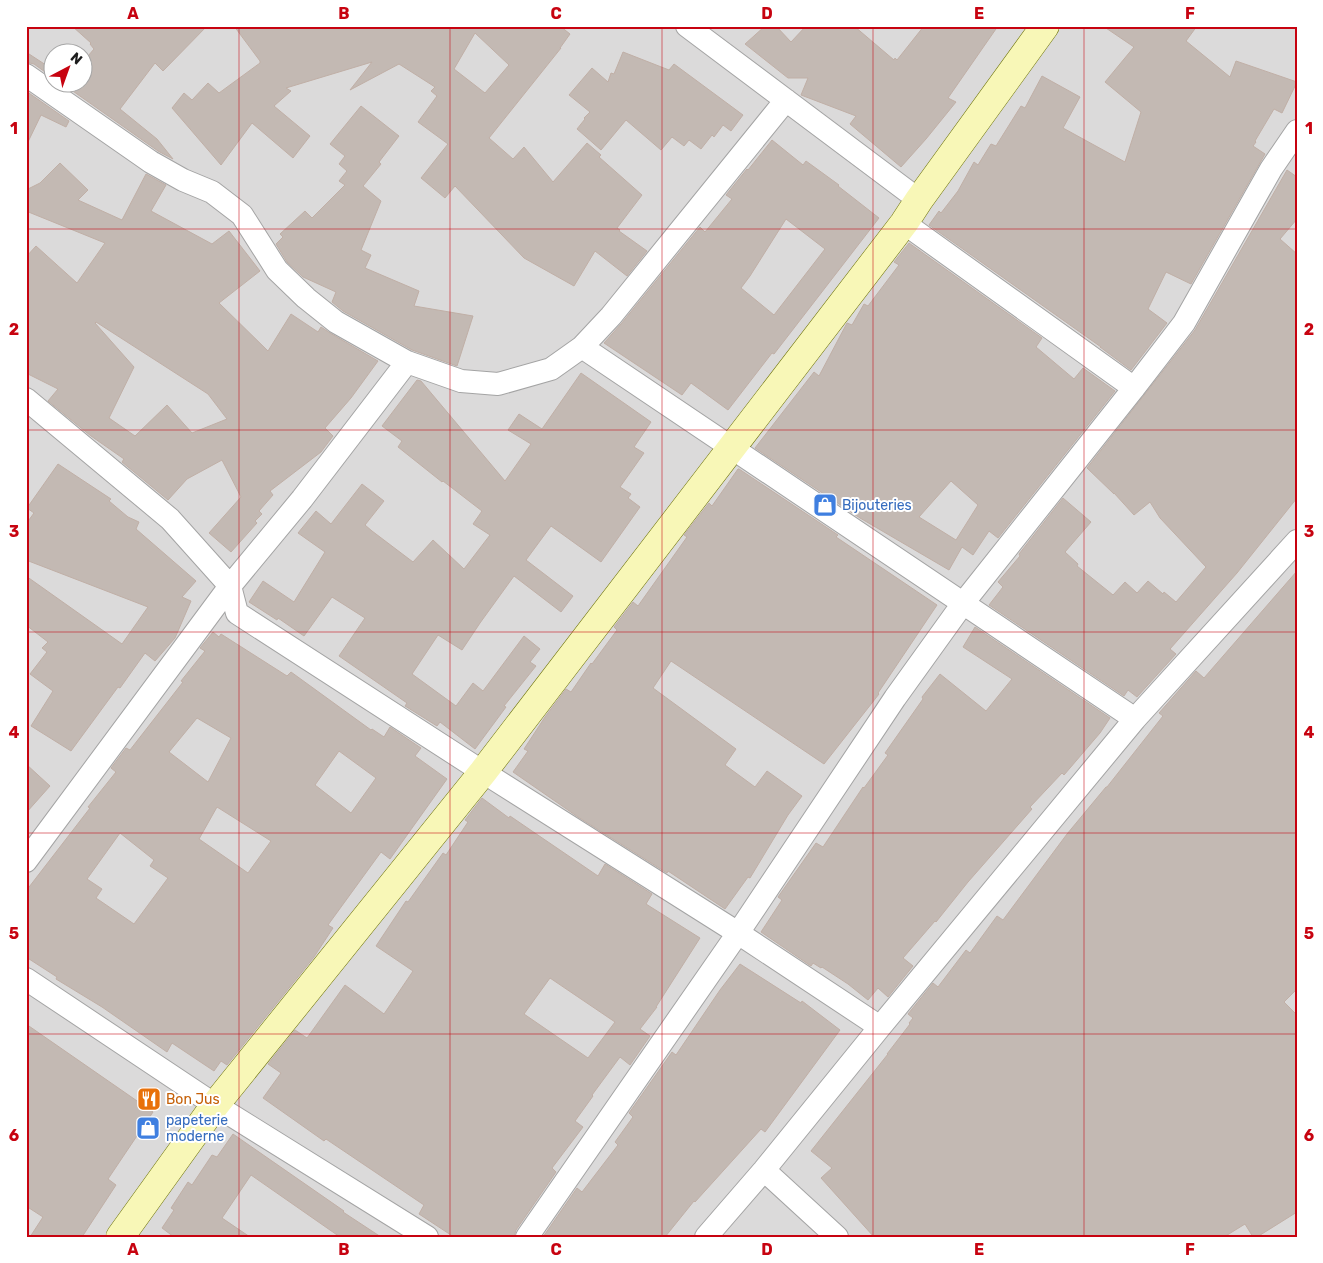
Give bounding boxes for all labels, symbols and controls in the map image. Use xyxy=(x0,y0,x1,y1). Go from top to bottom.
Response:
text: A xyxy=(127,4,139,23)
text: B xyxy=(338,4,350,23)
text: C xyxy=(550,4,562,23)
text: D xyxy=(761,4,773,23)
text: E xyxy=(974,4,984,23)
text: F xyxy=(1185,4,1195,23)
north arrow xyxy=(42,42,92,92)
text: N xyxy=(67,49,86,68)
text: 1 xyxy=(10,119,18,138)
text: 1 xyxy=(1305,119,1313,138)
text: 2 xyxy=(9,320,19,339)
text: 2 xyxy=(1304,320,1314,339)
shop icon: Bijouteries xyxy=(812,492,838,518)
place label: Bijouteries xyxy=(842,497,912,514)
text: 3 xyxy=(9,522,19,541)
text: 3 xyxy=(1304,522,1314,541)
text: 4 xyxy=(9,723,20,742)
text: 4 xyxy=(1304,723,1315,742)
text: 5 xyxy=(9,924,19,943)
text: 5 xyxy=(1304,924,1314,943)
restaurant icon: Bon Jus xyxy=(136,1086,162,1112)
place label: Bon Jus xyxy=(166,1091,220,1108)
place label: papeterie moderne xyxy=(166,1112,228,1145)
shop icon: papeterie moderne xyxy=(135,1115,161,1141)
text: 6 xyxy=(9,1126,19,1145)
text: 6 xyxy=(1304,1126,1314,1145)
text: A xyxy=(127,1240,139,1259)
text: B xyxy=(338,1240,350,1259)
text: C xyxy=(550,1240,562,1259)
text: D xyxy=(761,1240,773,1259)
text: E xyxy=(974,1240,984,1259)
text: F xyxy=(1185,1240,1195,1259)

